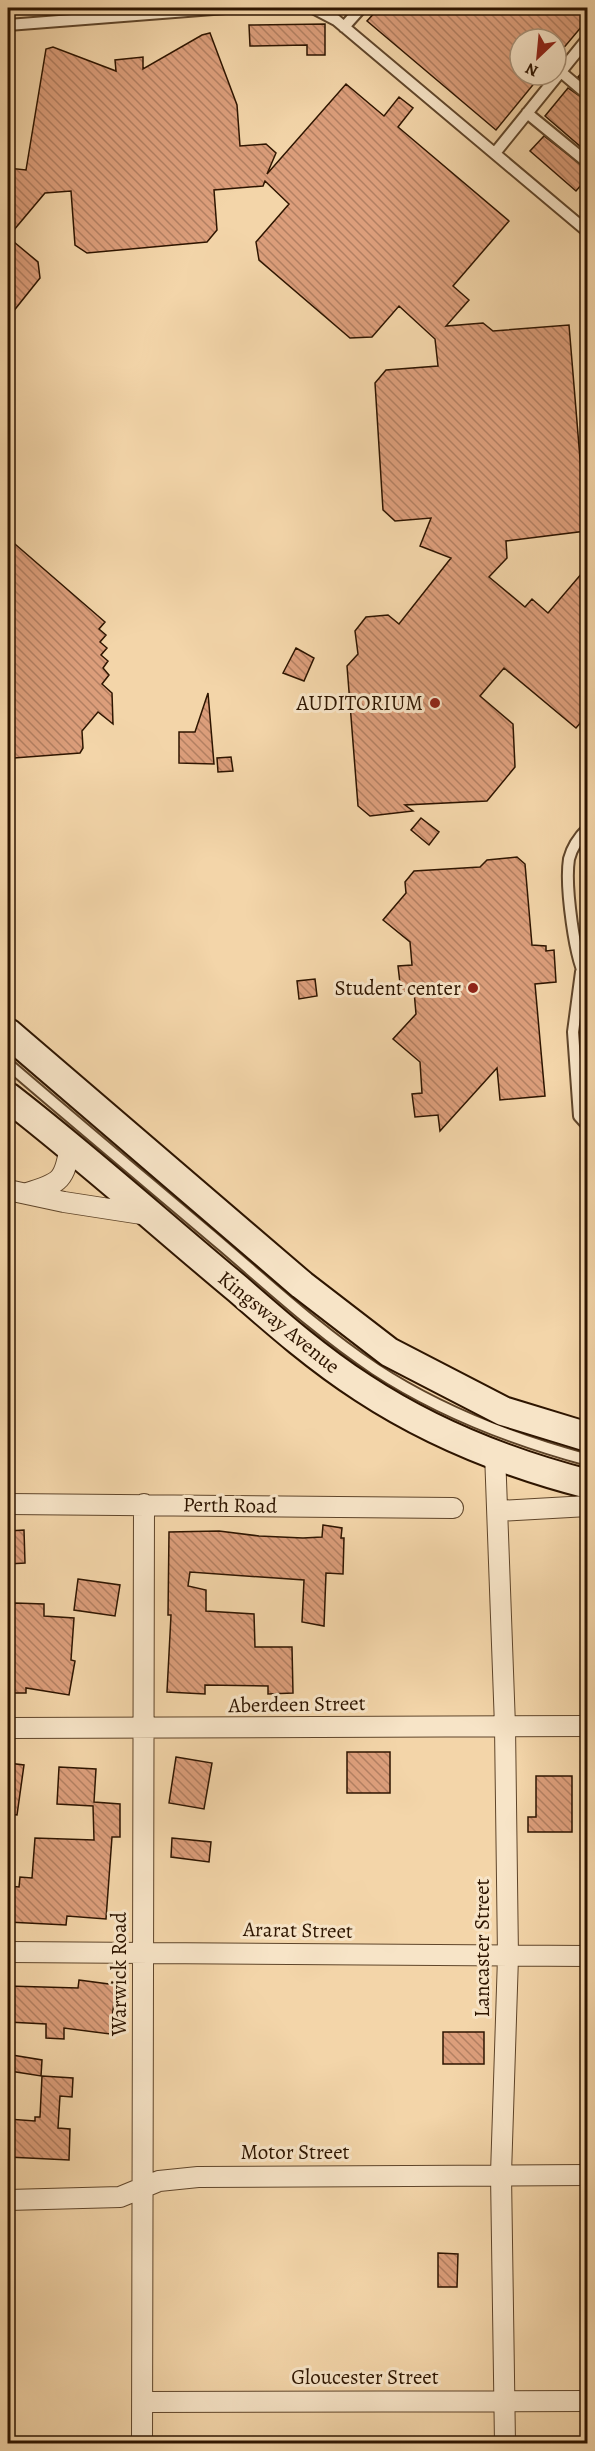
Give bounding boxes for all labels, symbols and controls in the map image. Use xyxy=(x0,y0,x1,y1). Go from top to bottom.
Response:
north arrow xyxy=(508,27,568,87)
text: N xyxy=(521,57,542,82)
place label: AUDITORIUM xyxy=(295,689,423,717)
marker: AUDITORIUM xyxy=(428,696,442,710)
place label: Student center xyxy=(334,974,461,1002)
marker: Student center xyxy=(466,981,480,995)
street label: Kingsway Avenue xyxy=(212,1264,346,1380)
street label: Perth Road xyxy=(183,1490,278,1520)
street label: Aberdeen Street xyxy=(227,1689,366,1719)
street label: Lancaster Street xyxy=(468,1878,496,2018)
street label: Warwick Road xyxy=(105,1911,133,2037)
street label: Ararat Street xyxy=(242,1915,353,1945)
street label: Motor Street xyxy=(240,2138,350,2166)
street label: Gloucester Street xyxy=(291,2363,439,2391)

